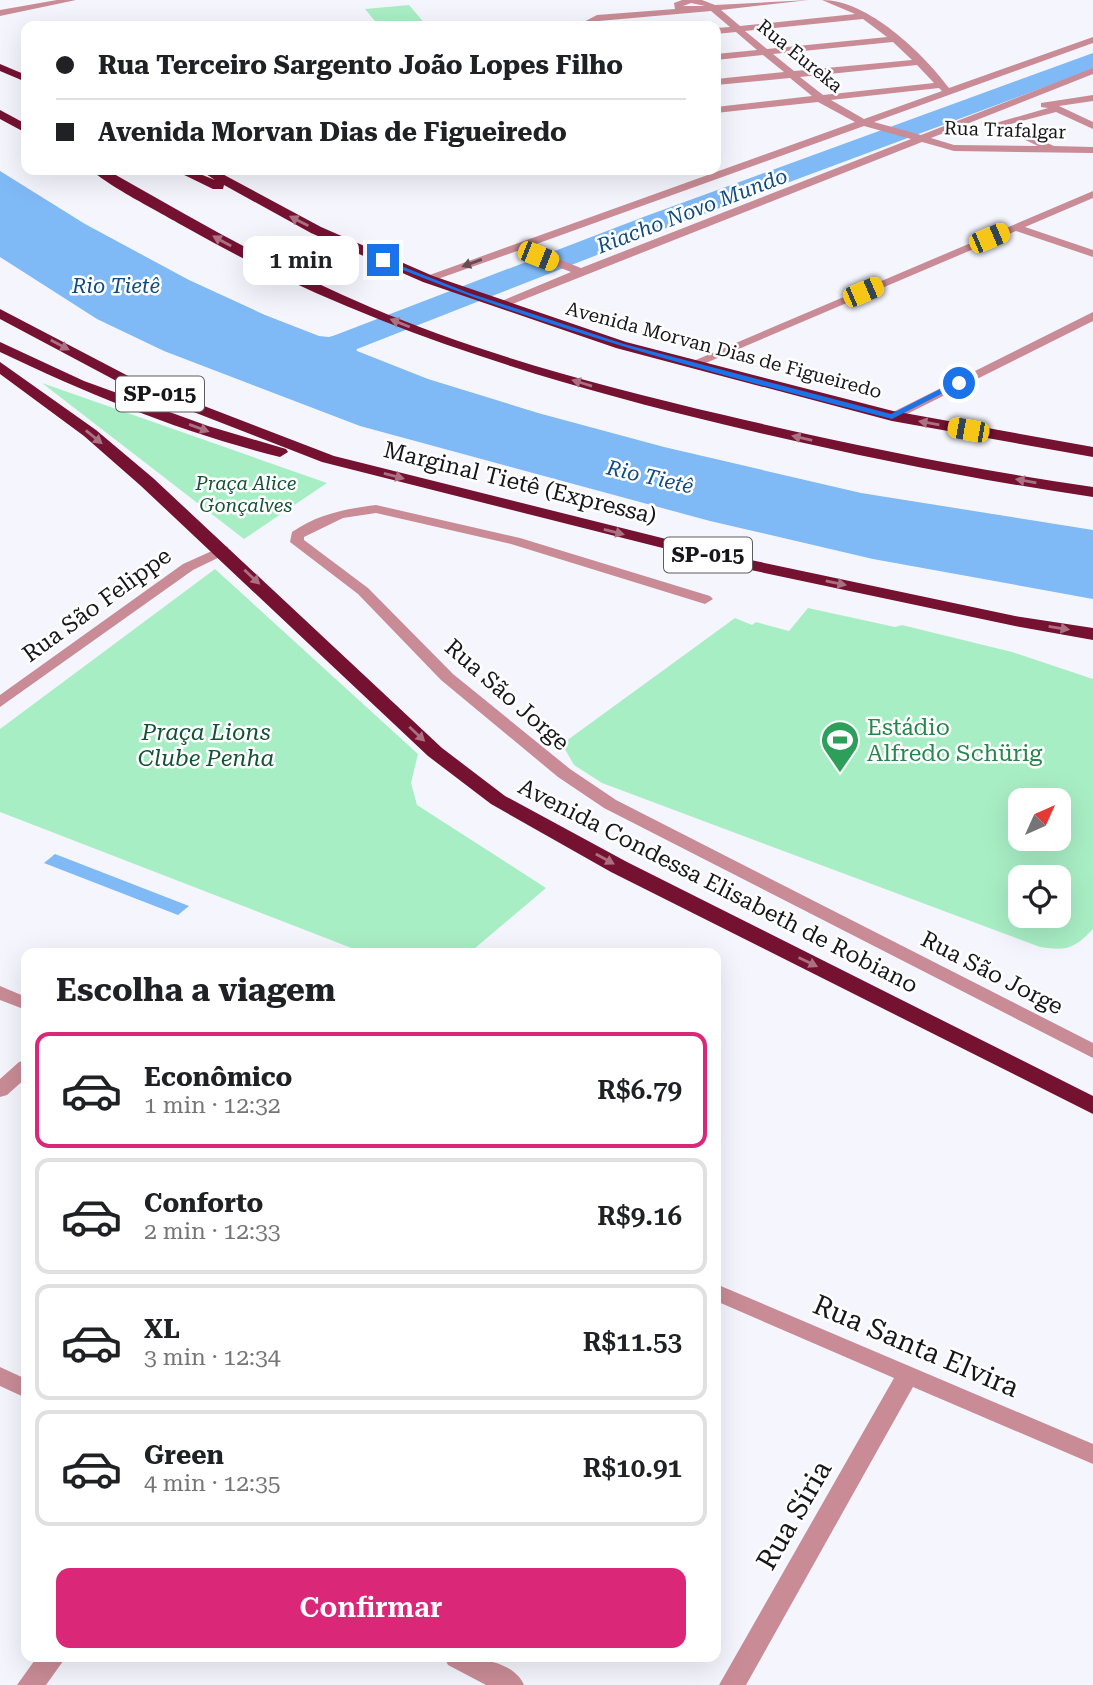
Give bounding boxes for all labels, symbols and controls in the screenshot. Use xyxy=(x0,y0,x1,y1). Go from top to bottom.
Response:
street label: Rua Eureka xyxy=(753,15,848,98)
text: Rua Terceiro Sargento João Lopes Filho xyxy=(98,50,623,80)
street label: Rua Trafalgar xyxy=(944,116,1067,144)
text: Avenida Morvan Dias de Figueiredo xyxy=(98,117,567,147)
water label: Riacho Novo Mundo xyxy=(592,164,791,259)
one-way arrow xyxy=(289,216,309,227)
car xyxy=(966,220,1013,256)
one-way arrow xyxy=(212,235,232,247)
callout: 1 min xyxy=(243,236,358,284)
car xyxy=(515,238,562,274)
route end xyxy=(367,244,399,276)
text: 1 min xyxy=(269,247,333,274)
one-way arrow xyxy=(462,258,483,269)
water label: Rio Tietê xyxy=(71,274,160,298)
car xyxy=(840,274,887,310)
street label: Avenida Morvan Dias de Figueiredo xyxy=(564,297,884,403)
one-way arrow xyxy=(390,317,411,328)
one-way arrow xyxy=(50,340,70,351)
route start xyxy=(943,367,975,399)
road number: SP-015 xyxy=(116,376,204,412)
one-way arrow xyxy=(571,377,592,387)
car xyxy=(946,416,991,444)
one-way arrow xyxy=(918,417,940,428)
one-way arrow xyxy=(188,423,209,434)
one-way arrow xyxy=(86,429,103,444)
one-way arrow xyxy=(791,432,813,443)
street label: Marginal Tietê (Expressa) xyxy=(381,436,659,530)
water label: Rio Tietê xyxy=(603,455,696,499)
park label: Praça Alice Gonçalves xyxy=(195,472,297,517)
one-way arrow xyxy=(383,472,404,482)
one-way arrow xyxy=(1015,475,1037,486)
one-way arrow xyxy=(603,527,625,538)
road number: SP-015 xyxy=(664,538,752,572)
street label: Rua São Felippe xyxy=(17,542,177,668)
one-way arrow xyxy=(243,569,260,585)
one-way arrow xyxy=(825,578,847,589)
one-way arrow xyxy=(1048,623,1070,634)
street label: Rua São Jorge xyxy=(439,634,575,756)
place label: Estádio Alfredo Schürig xyxy=(867,714,1042,767)
park label: Praça Lions Clube Penha xyxy=(138,719,274,772)
sports icon: Estádio Alfredo Schürig xyxy=(819,719,861,774)
one-way arrow xyxy=(408,726,426,742)
street label: Avenida Condessa Elisabeth de Robiano xyxy=(514,773,922,999)
north arrow xyxy=(1008,788,1071,850)
map controls xyxy=(1008,788,1071,928)
one-way arrow xyxy=(596,853,616,865)
button: locate xyxy=(1008,865,1071,928)
street label: Rua São Jorge xyxy=(916,926,1068,1020)
one-way arrow xyxy=(798,957,818,968)
text: Escolha a viagem xyxy=(56,971,336,1009)
icon: car xyxy=(60,1059,123,1122)
text: Econômico xyxy=(144,1062,292,1092)
text: R$6.79 xyxy=(597,1075,682,1105)
text: 1 min · 12:32 xyxy=(144,1092,281,1119)
icon: car xyxy=(60,1185,123,1248)
text: Conforto xyxy=(144,1188,263,1218)
text: R$9.16 xyxy=(597,1201,682,1231)
text: 2 min · 12:33 xyxy=(144,1218,281,1245)
street label: Rua Santa Elvira xyxy=(808,1288,1024,1404)
icon: car xyxy=(60,1311,123,1374)
text: XL xyxy=(144,1314,180,1344)
text: R$11.53 xyxy=(583,1327,682,1357)
text: 3 min · 12:34 xyxy=(144,1344,281,1371)
icon: car xyxy=(60,1437,123,1500)
text: Green xyxy=(144,1440,224,1470)
text: R$10.91 xyxy=(583,1453,682,1483)
street label: Rua Síria xyxy=(750,1455,838,1575)
text: 4 min · 12:35 xyxy=(144,1470,281,1497)
button: Confirmar xyxy=(56,1568,686,1648)

